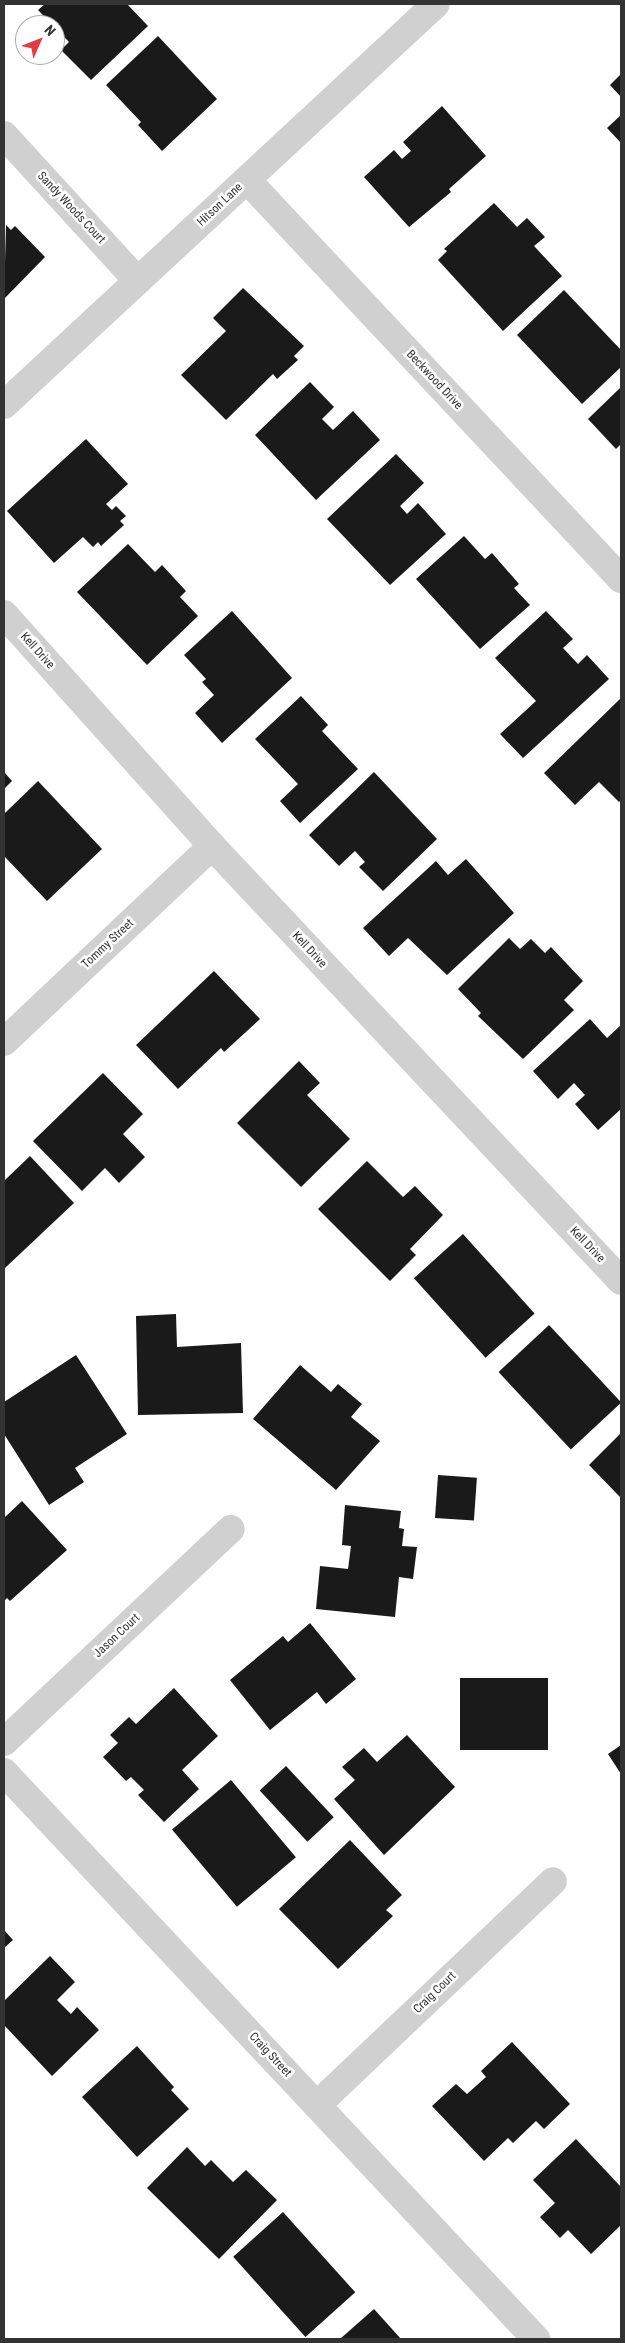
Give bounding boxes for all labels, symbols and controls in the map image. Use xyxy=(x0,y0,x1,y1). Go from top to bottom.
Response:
north arrow xyxy=(15,15,65,65)
text: N xyxy=(41,22,59,39)
street label: Sandy Woods Court xyxy=(34,169,108,247)
street label: Hitson Lane xyxy=(194,180,246,230)
street label: Beckwood Drive xyxy=(403,347,465,413)
street label: Kell Drive xyxy=(17,630,57,672)
street label: Tommy Street xyxy=(79,916,137,972)
street label: Kell Drive xyxy=(289,929,329,971)
street label: Kell Drive xyxy=(566,1224,608,1266)
street label: Jason Court xyxy=(91,1611,143,1661)
street label: Craig Court xyxy=(411,1969,459,2017)
street label: Craig Street xyxy=(246,2030,294,2080)

